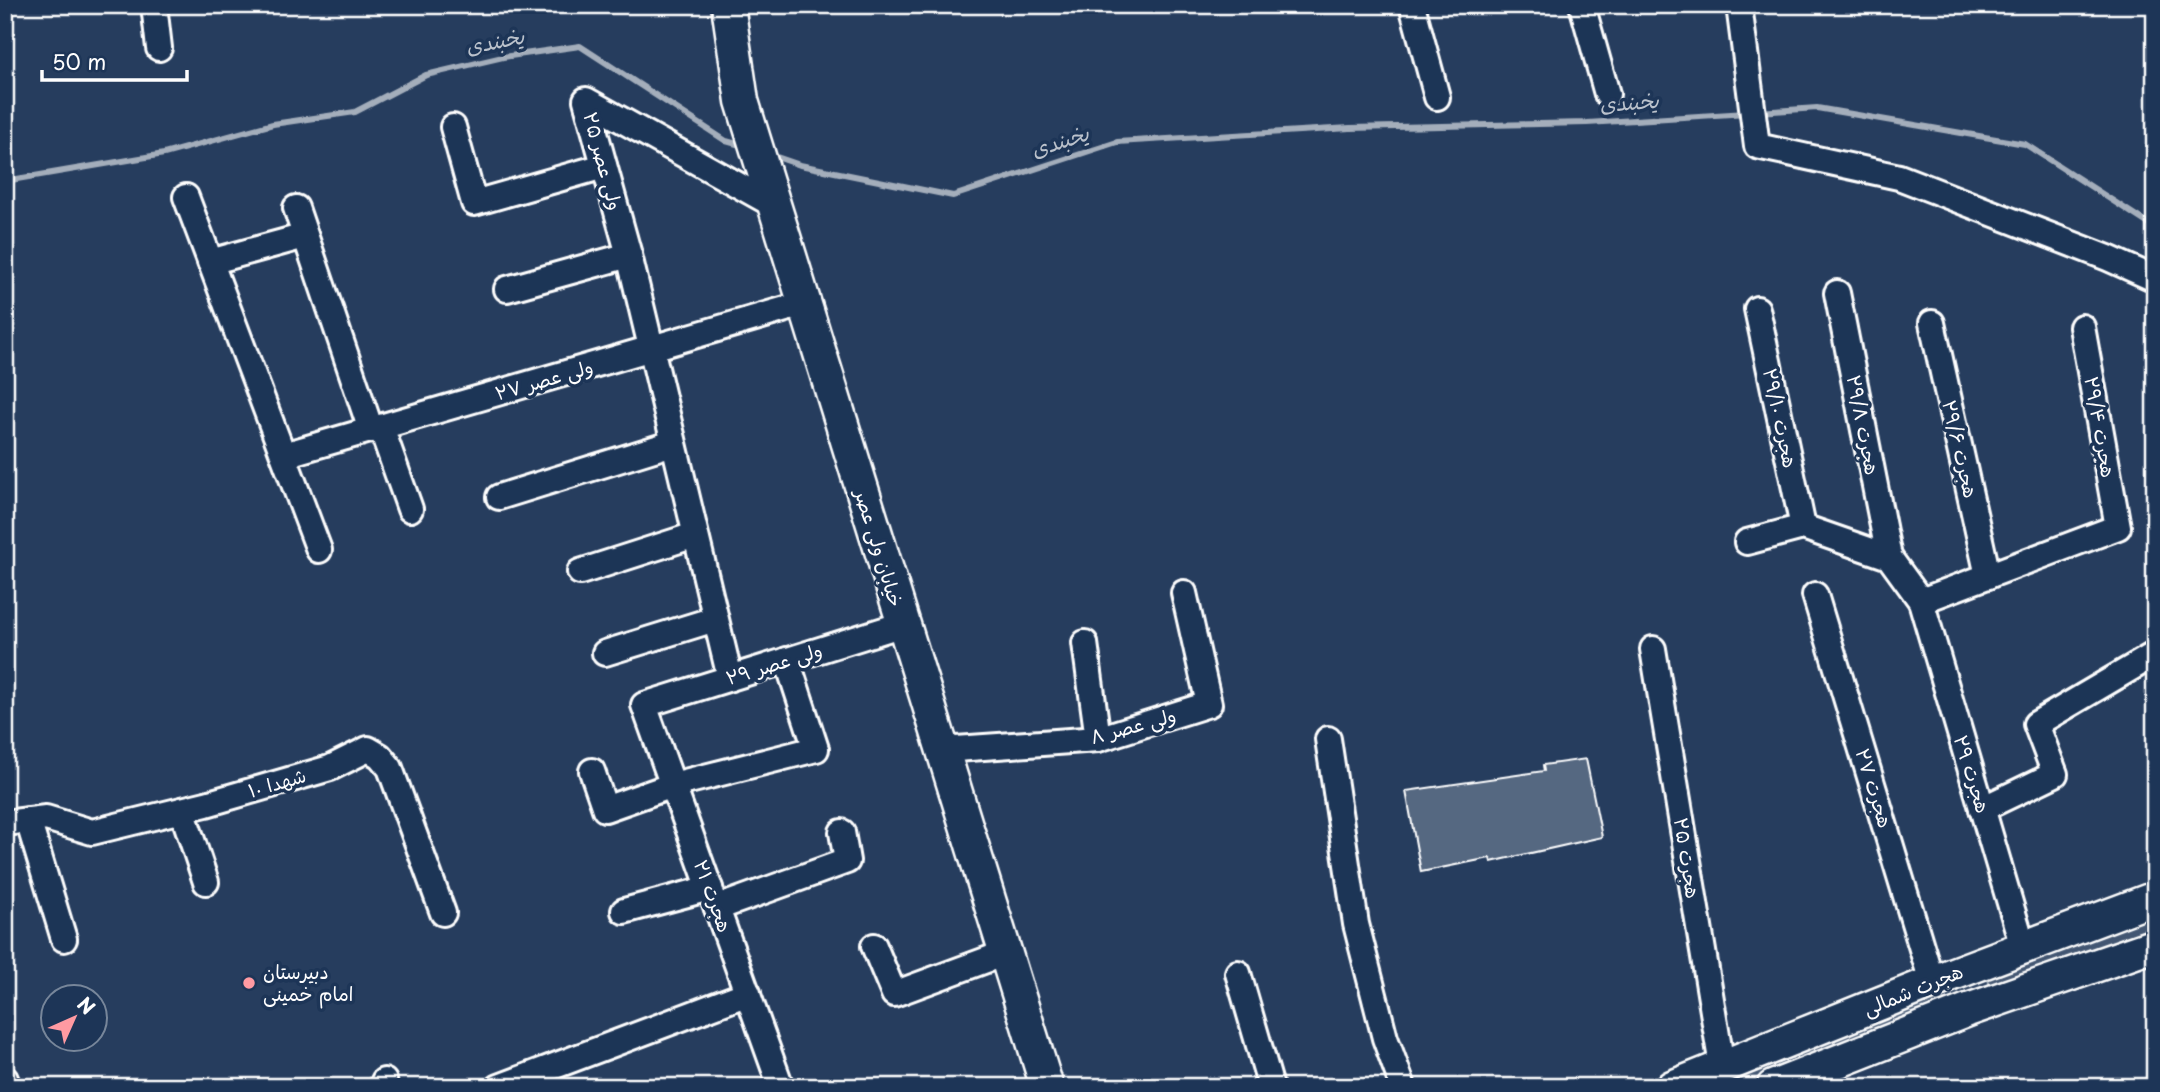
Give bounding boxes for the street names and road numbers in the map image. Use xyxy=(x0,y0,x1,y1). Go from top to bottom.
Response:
street label: ولی عصر ۲۵ xyxy=(577,109,630,213)
street label: ولی عصر ۲۷ xyxy=(491,352,596,406)
street label: هجرت ۲۹/۱۰ xyxy=(1757,365,1805,470)
street label: هجرت ۲۹/۸ xyxy=(1841,372,1887,477)
street label: هجرت ۲۹/۴ xyxy=(2078,374,2124,480)
street label: هجرت ۲۹/۶ xyxy=(1936,397,1986,500)
street label: خیابان ولی عصر xyxy=(848,484,911,610)
street label: ولی عصر ۲۹ xyxy=(722,635,825,691)
street label: ولی عصر ۸ xyxy=(1087,700,1179,750)
street label: هجرت ۲۹ xyxy=(1948,731,1998,816)
street label: هجرت ۲۷ xyxy=(1850,745,1900,831)
street label: شهدا ۱۰ xyxy=(244,760,309,804)
street label: هجرت ۲۵ xyxy=(1668,815,1708,900)
street label: هجرت ۲۱ xyxy=(688,856,740,936)
street label: هجرت شمالی xyxy=(1858,956,1967,1022)

